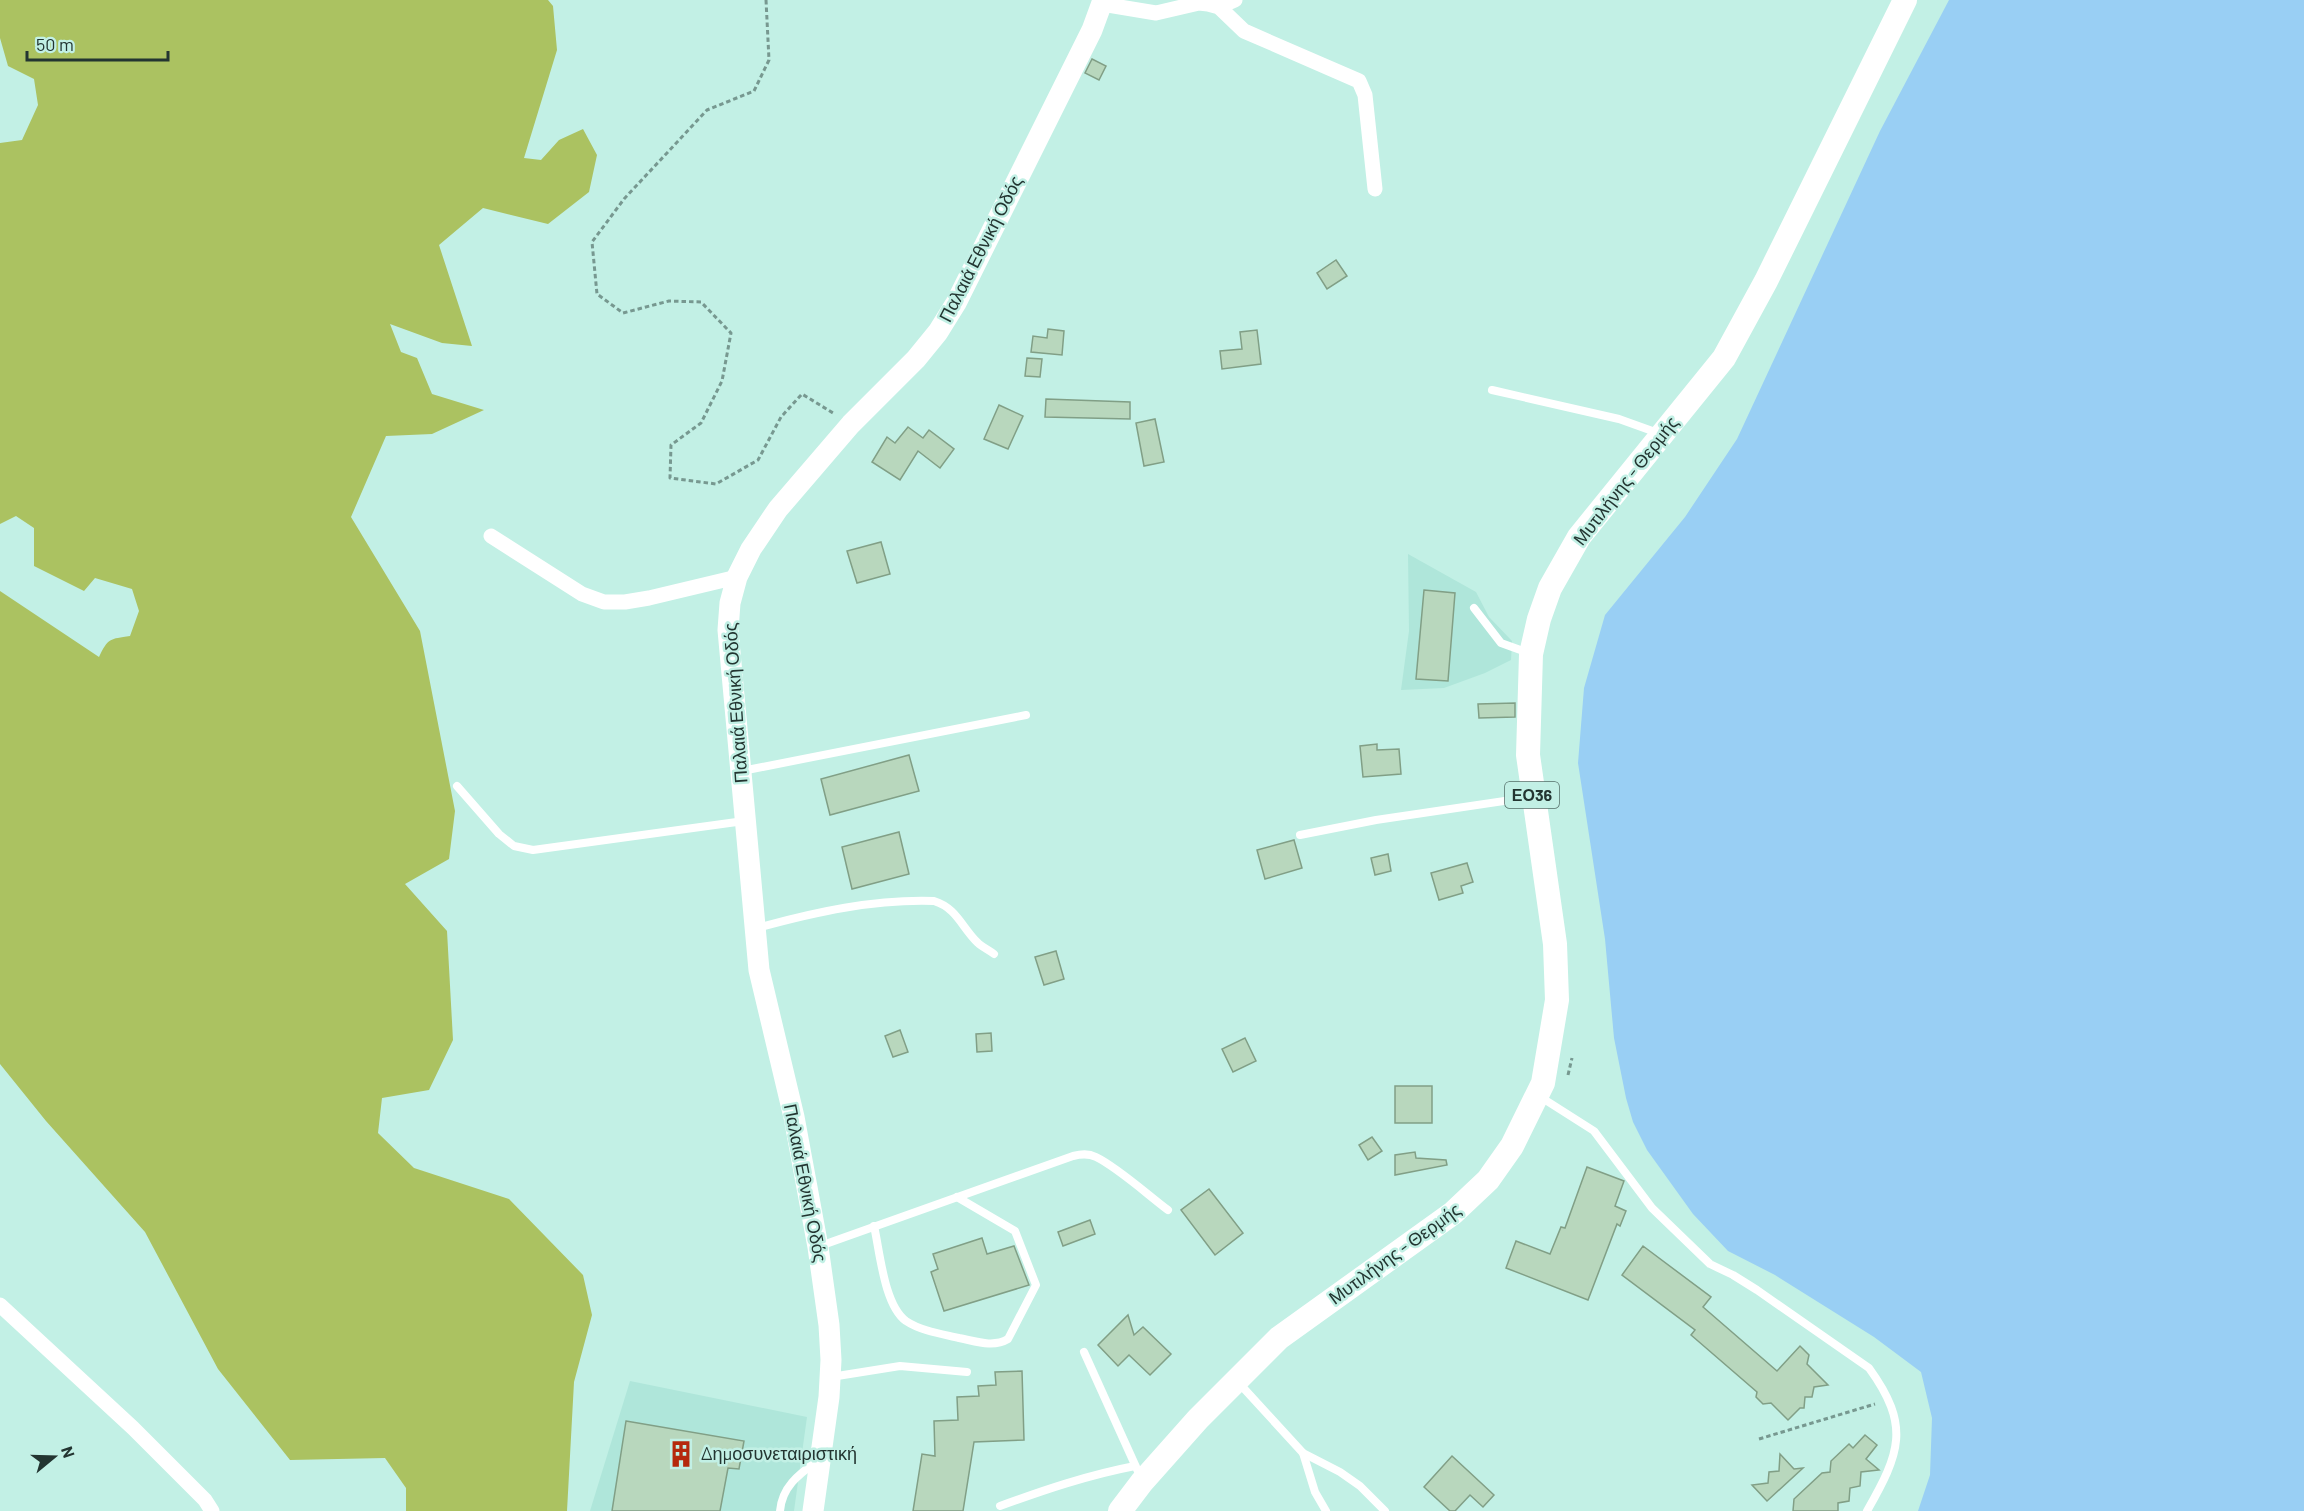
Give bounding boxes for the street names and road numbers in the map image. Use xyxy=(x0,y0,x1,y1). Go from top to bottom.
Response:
street label: Παλαιά Εθνική Οδός xyxy=(934,172,1027,325)
street label: Μυτιλήνης - Θερμής xyxy=(1568,411,1683,549)
street label: Παλαιά Εθνική Οδός xyxy=(718,622,752,784)
road number: ΕΟ36 xyxy=(1505,782,1559,808)
street label: Παλαιά Εθνική Οδός xyxy=(780,1102,832,1264)
street label: Μυτιλήνης - Θερμής xyxy=(1324,1198,1465,1308)

